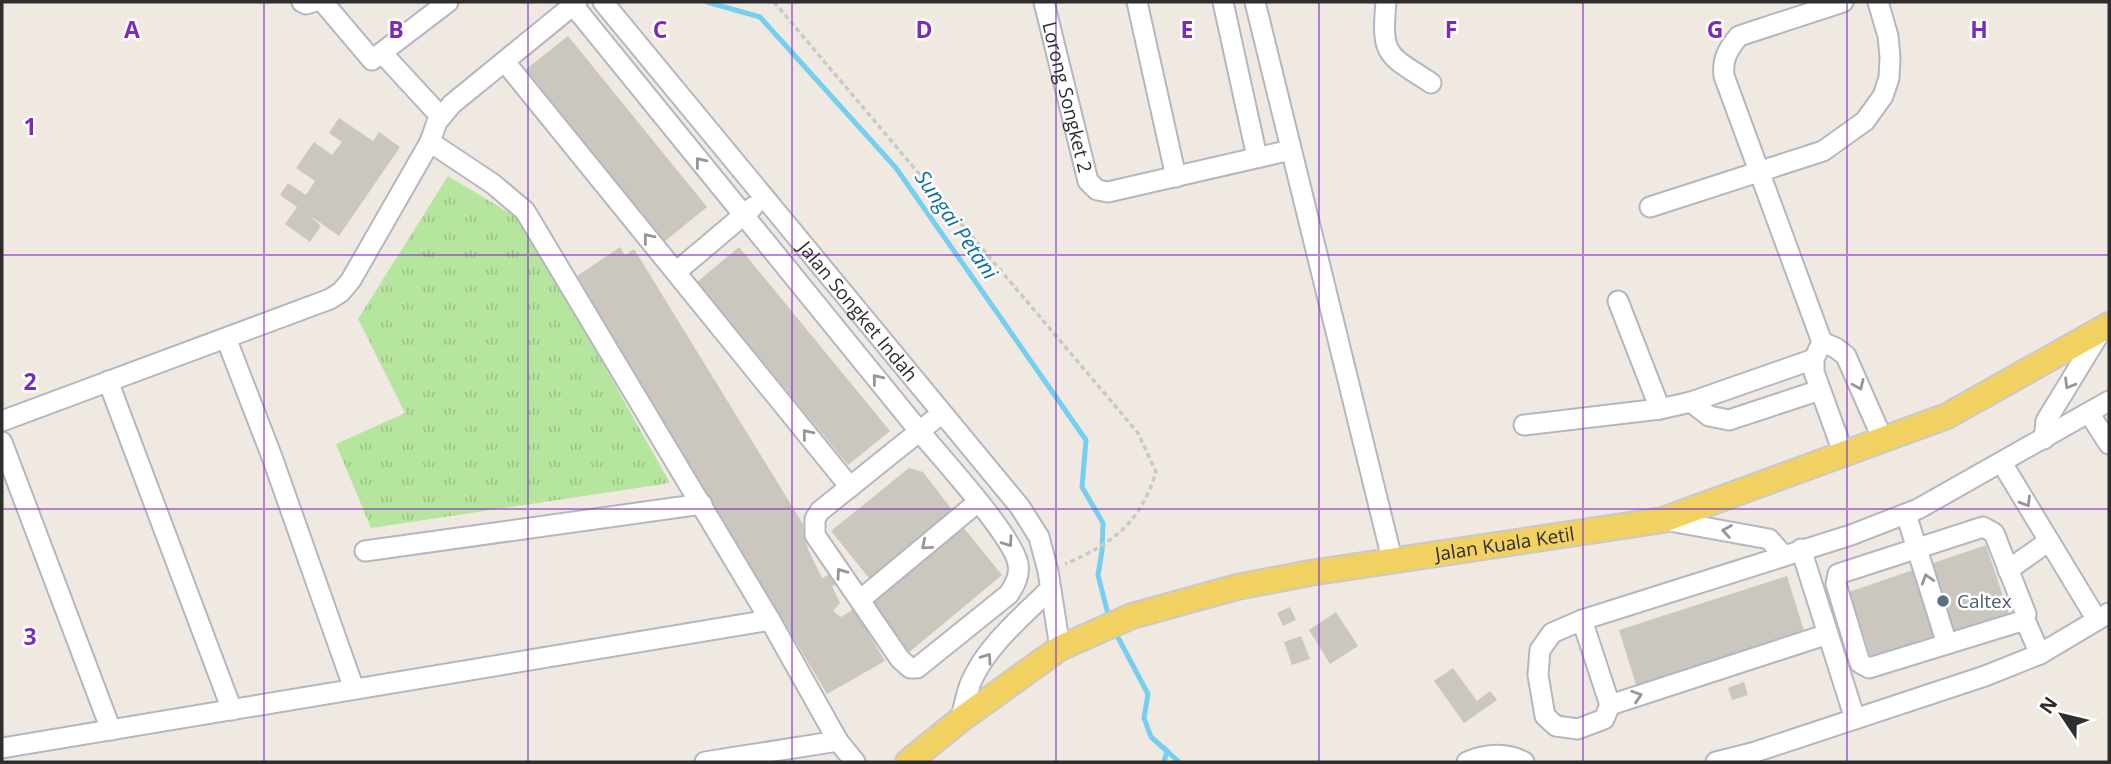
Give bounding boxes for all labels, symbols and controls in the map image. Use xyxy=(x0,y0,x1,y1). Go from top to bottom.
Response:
text: A xyxy=(124,13,140,45)
text: B xyxy=(388,13,404,45)
text: C xyxy=(653,13,667,45)
text: D xyxy=(915,13,933,45)
text: E xyxy=(1181,13,1193,45)
text: F xyxy=(1445,13,1457,45)
text: G xyxy=(1707,13,1723,45)
text: H xyxy=(1970,13,1988,45)
street label: Lorong Songket 2 xyxy=(1036,19,1098,175)
text: 1 xyxy=(23,110,37,142)
one-way arrow xyxy=(696,158,709,170)
water label: Sungai Petani xyxy=(909,164,1005,285)
one-way arrow xyxy=(644,234,657,246)
street label: Jalan Songket Indah xyxy=(791,234,924,387)
text: 2 xyxy=(23,365,37,397)
one-way arrow xyxy=(872,374,885,386)
one-way arrow xyxy=(2064,376,2077,389)
one-way arrow xyxy=(1851,378,1865,391)
one-way arrow xyxy=(803,429,815,442)
one-way arrow xyxy=(2017,494,2030,507)
street label: Jalan Kuala Ketil xyxy=(1431,520,1576,567)
one-way arrow xyxy=(1721,524,1732,539)
one-way arrow xyxy=(1000,534,1012,547)
one-way arrow xyxy=(921,537,934,549)
one-way arrow xyxy=(836,568,849,581)
one-way arrow xyxy=(1920,574,1935,586)
place label: Caltex xyxy=(1957,588,2012,614)
marker: Caltex xyxy=(1935,593,1951,609)
text: 3 xyxy=(23,620,37,652)
one-way arrow xyxy=(979,653,991,666)
north arrow xyxy=(2027,680,2097,750)
one-way arrow xyxy=(1630,690,1643,704)
text: N xyxy=(2033,691,2063,719)

